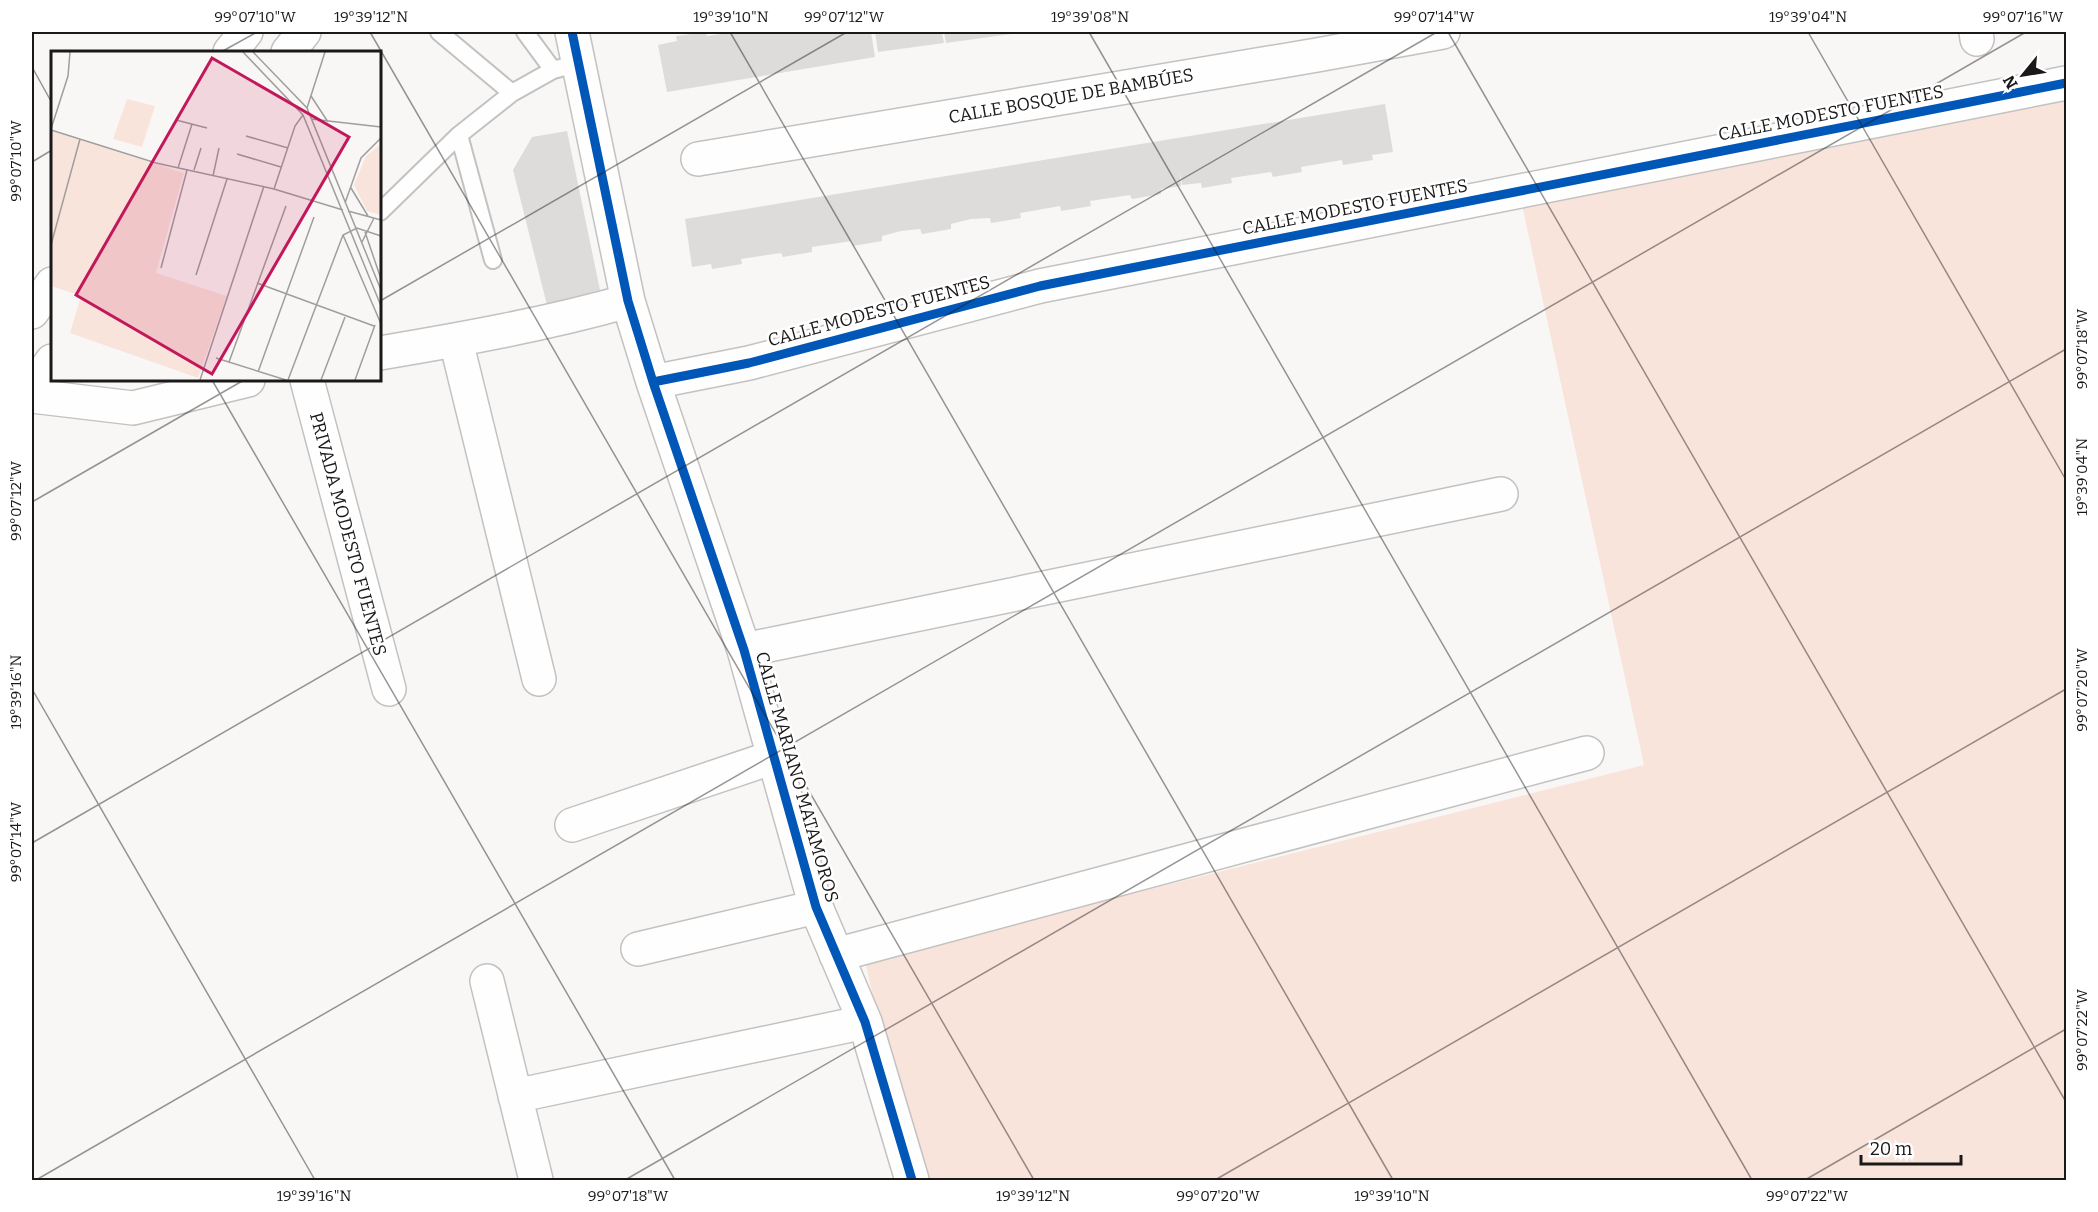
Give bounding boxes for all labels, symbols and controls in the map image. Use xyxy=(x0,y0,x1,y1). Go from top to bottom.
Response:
text: 99°07'10"W xyxy=(214,8,296,26)
text: 19°39'12"N xyxy=(334,8,408,26)
text: 19°39'10"N xyxy=(693,8,769,26)
text: 99°07'12"W xyxy=(804,8,885,26)
text: 19°39'08"N xyxy=(1051,8,1129,26)
text: 99°07'14"W xyxy=(1394,8,1475,26)
text: 19°39'04"N xyxy=(1769,8,1847,26)
text: 99°07'16"W xyxy=(1983,8,2064,26)
north arrow xyxy=(1993,45,2053,105)
inset map xyxy=(51,51,381,381)
street label: CALLE BOSQUE DE BAMBÚES xyxy=(947,63,1195,128)
text: N xyxy=(1999,72,2022,92)
street label: CALLE MODESTO FUENTES xyxy=(1716,80,1946,146)
text: 99°07'10"W xyxy=(7,120,25,202)
street label: CALLE MODESTO FUENTES xyxy=(1240,174,1470,240)
street label: CALLE MODESTO FUENTES xyxy=(765,271,993,351)
text: 99°07'18"W xyxy=(2073,308,2091,389)
street label: PRIVADA MODESTO FUENTES xyxy=(305,410,391,658)
text: 19°39'04"N xyxy=(2073,438,2091,516)
text: 99°07'12"W xyxy=(7,460,25,541)
text: 99°07'20"W xyxy=(2073,648,2091,732)
street label: CALLE MARIANO MATAMOROS xyxy=(751,649,843,905)
text: 19°39'16"N xyxy=(7,655,25,729)
text: 99°07'14"W xyxy=(7,801,25,882)
text: 99°07'22"W xyxy=(2073,988,2091,1071)
scale bar xyxy=(1861,1128,1962,1166)
text: 20 m xyxy=(1870,1138,1912,1160)
text: 19°39'16"N xyxy=(277,1187,351,1205)
text: 99°07'18"W xyxy=(588,1187,669,1205)
text: 19°39'12"N xyxy=(996,1187,1070,1205)
text: 99°07'20"W xyxy=(1176,1187,1260,1205)
text: 19°39'10"N xyxy=(1354,1187,1430,1205)
text: 99°07'22"W xyxy=(1766,1187,1849,1205)

